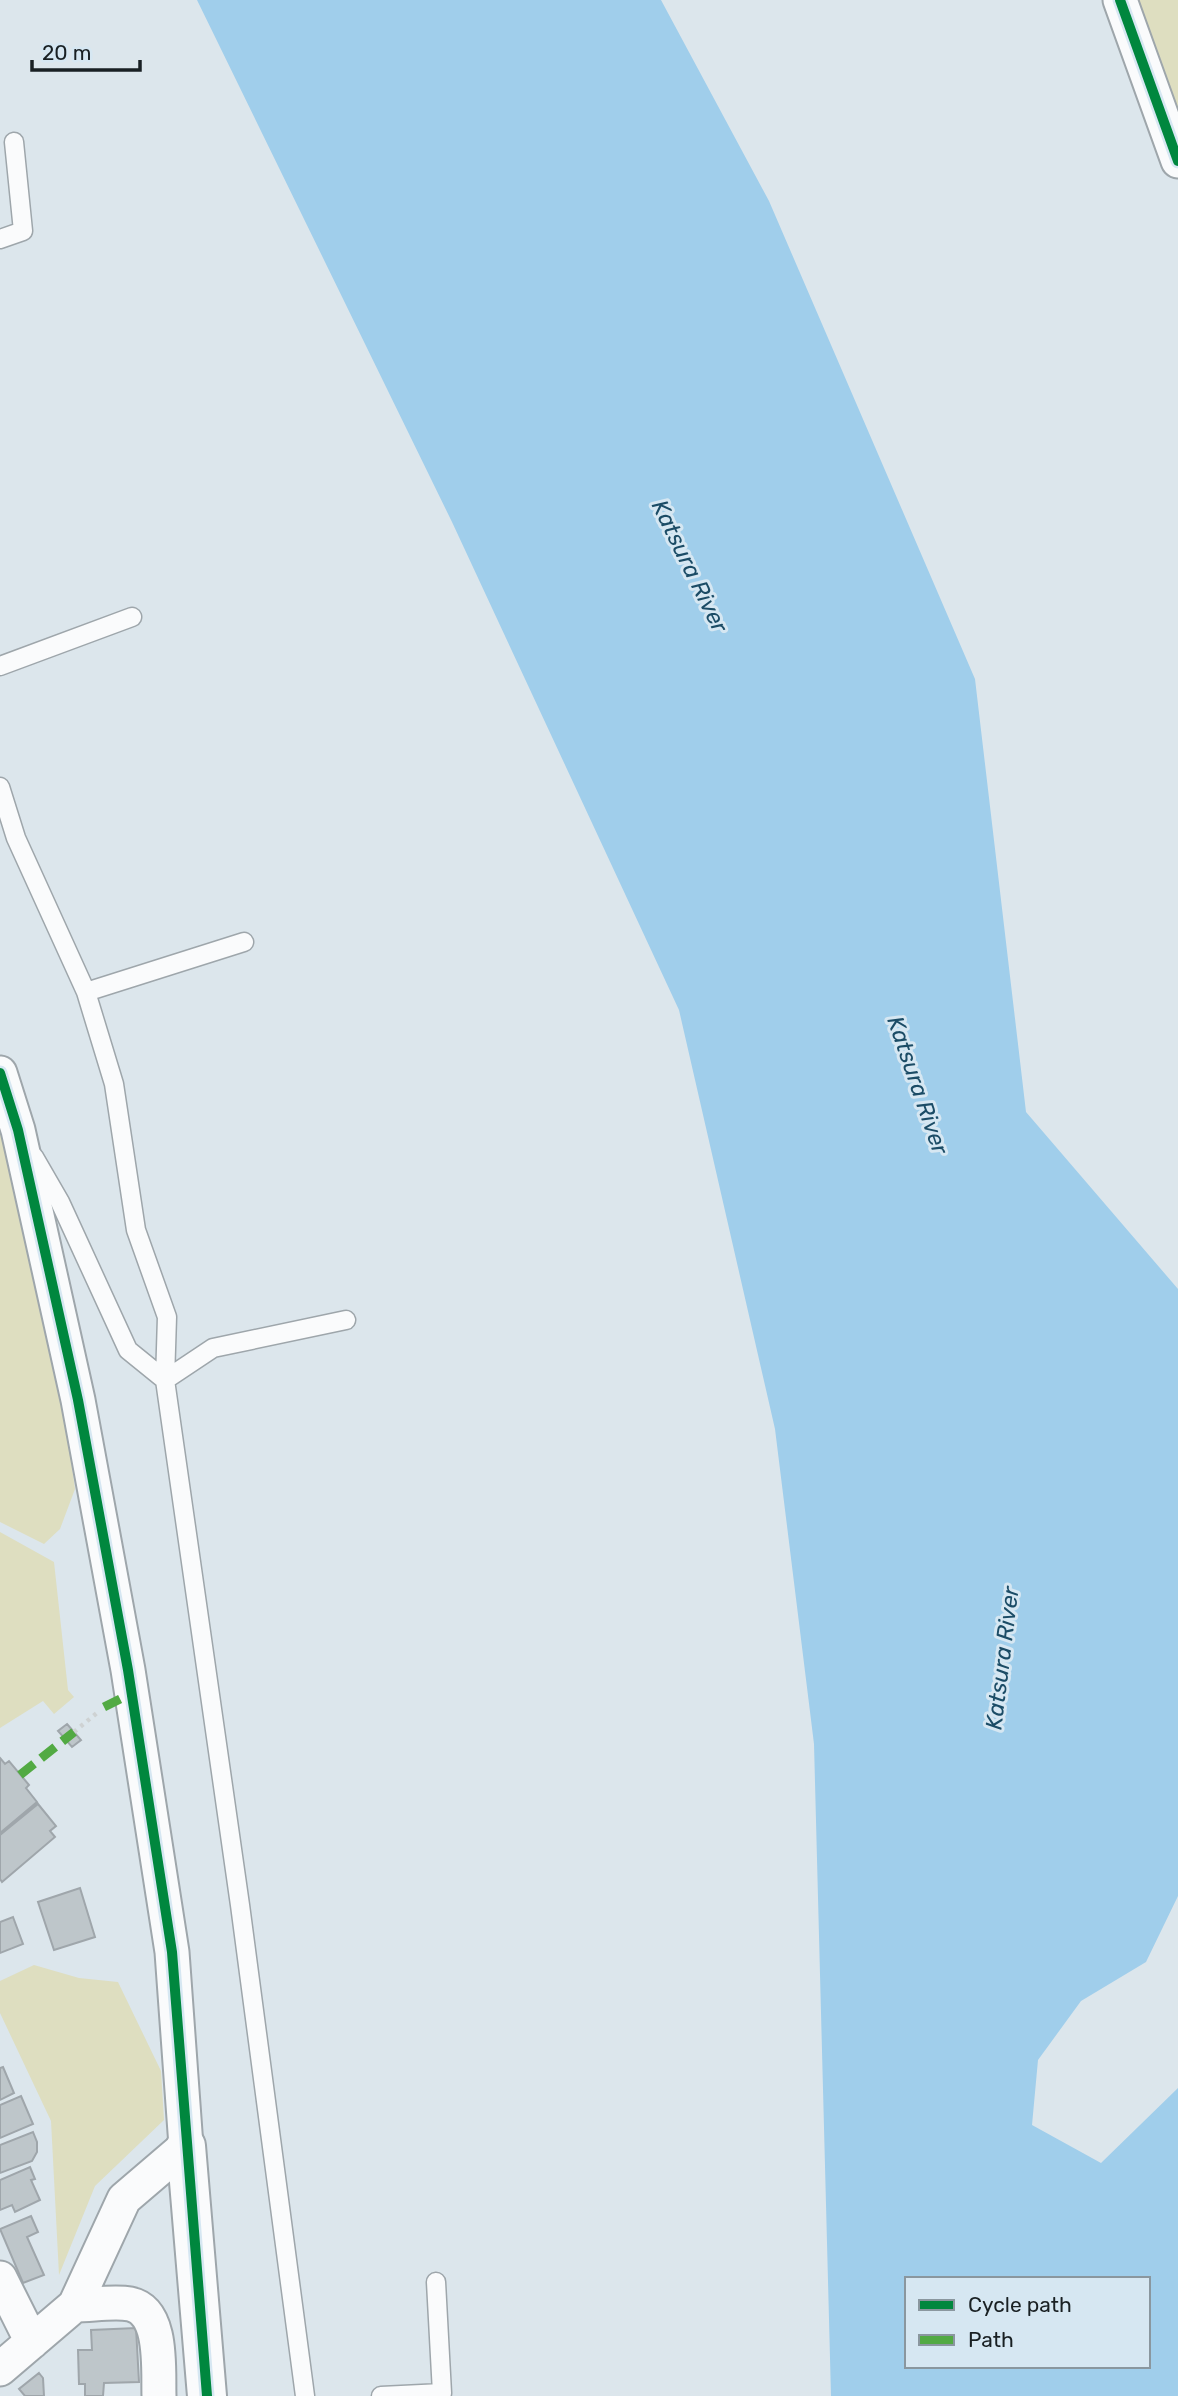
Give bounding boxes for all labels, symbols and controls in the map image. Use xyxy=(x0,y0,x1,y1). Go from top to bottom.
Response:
scale bar xyxy=(32,28,140,72)
text: 20 m xyxy=(42,40,91,65)
water label: Katsura River xyxy=(646,495,735,638)
water label: Katsura River xyxy=(881,1012,955,1159)
water label: Katsura River xyxy=(979,1584,1025,1731)
legend xyxy=(905,2277,1150,2368)
text: Cycle path xyxy=(968,2292,1072,2317)
text: Path xyxy=(968,2327,1014,2352)

